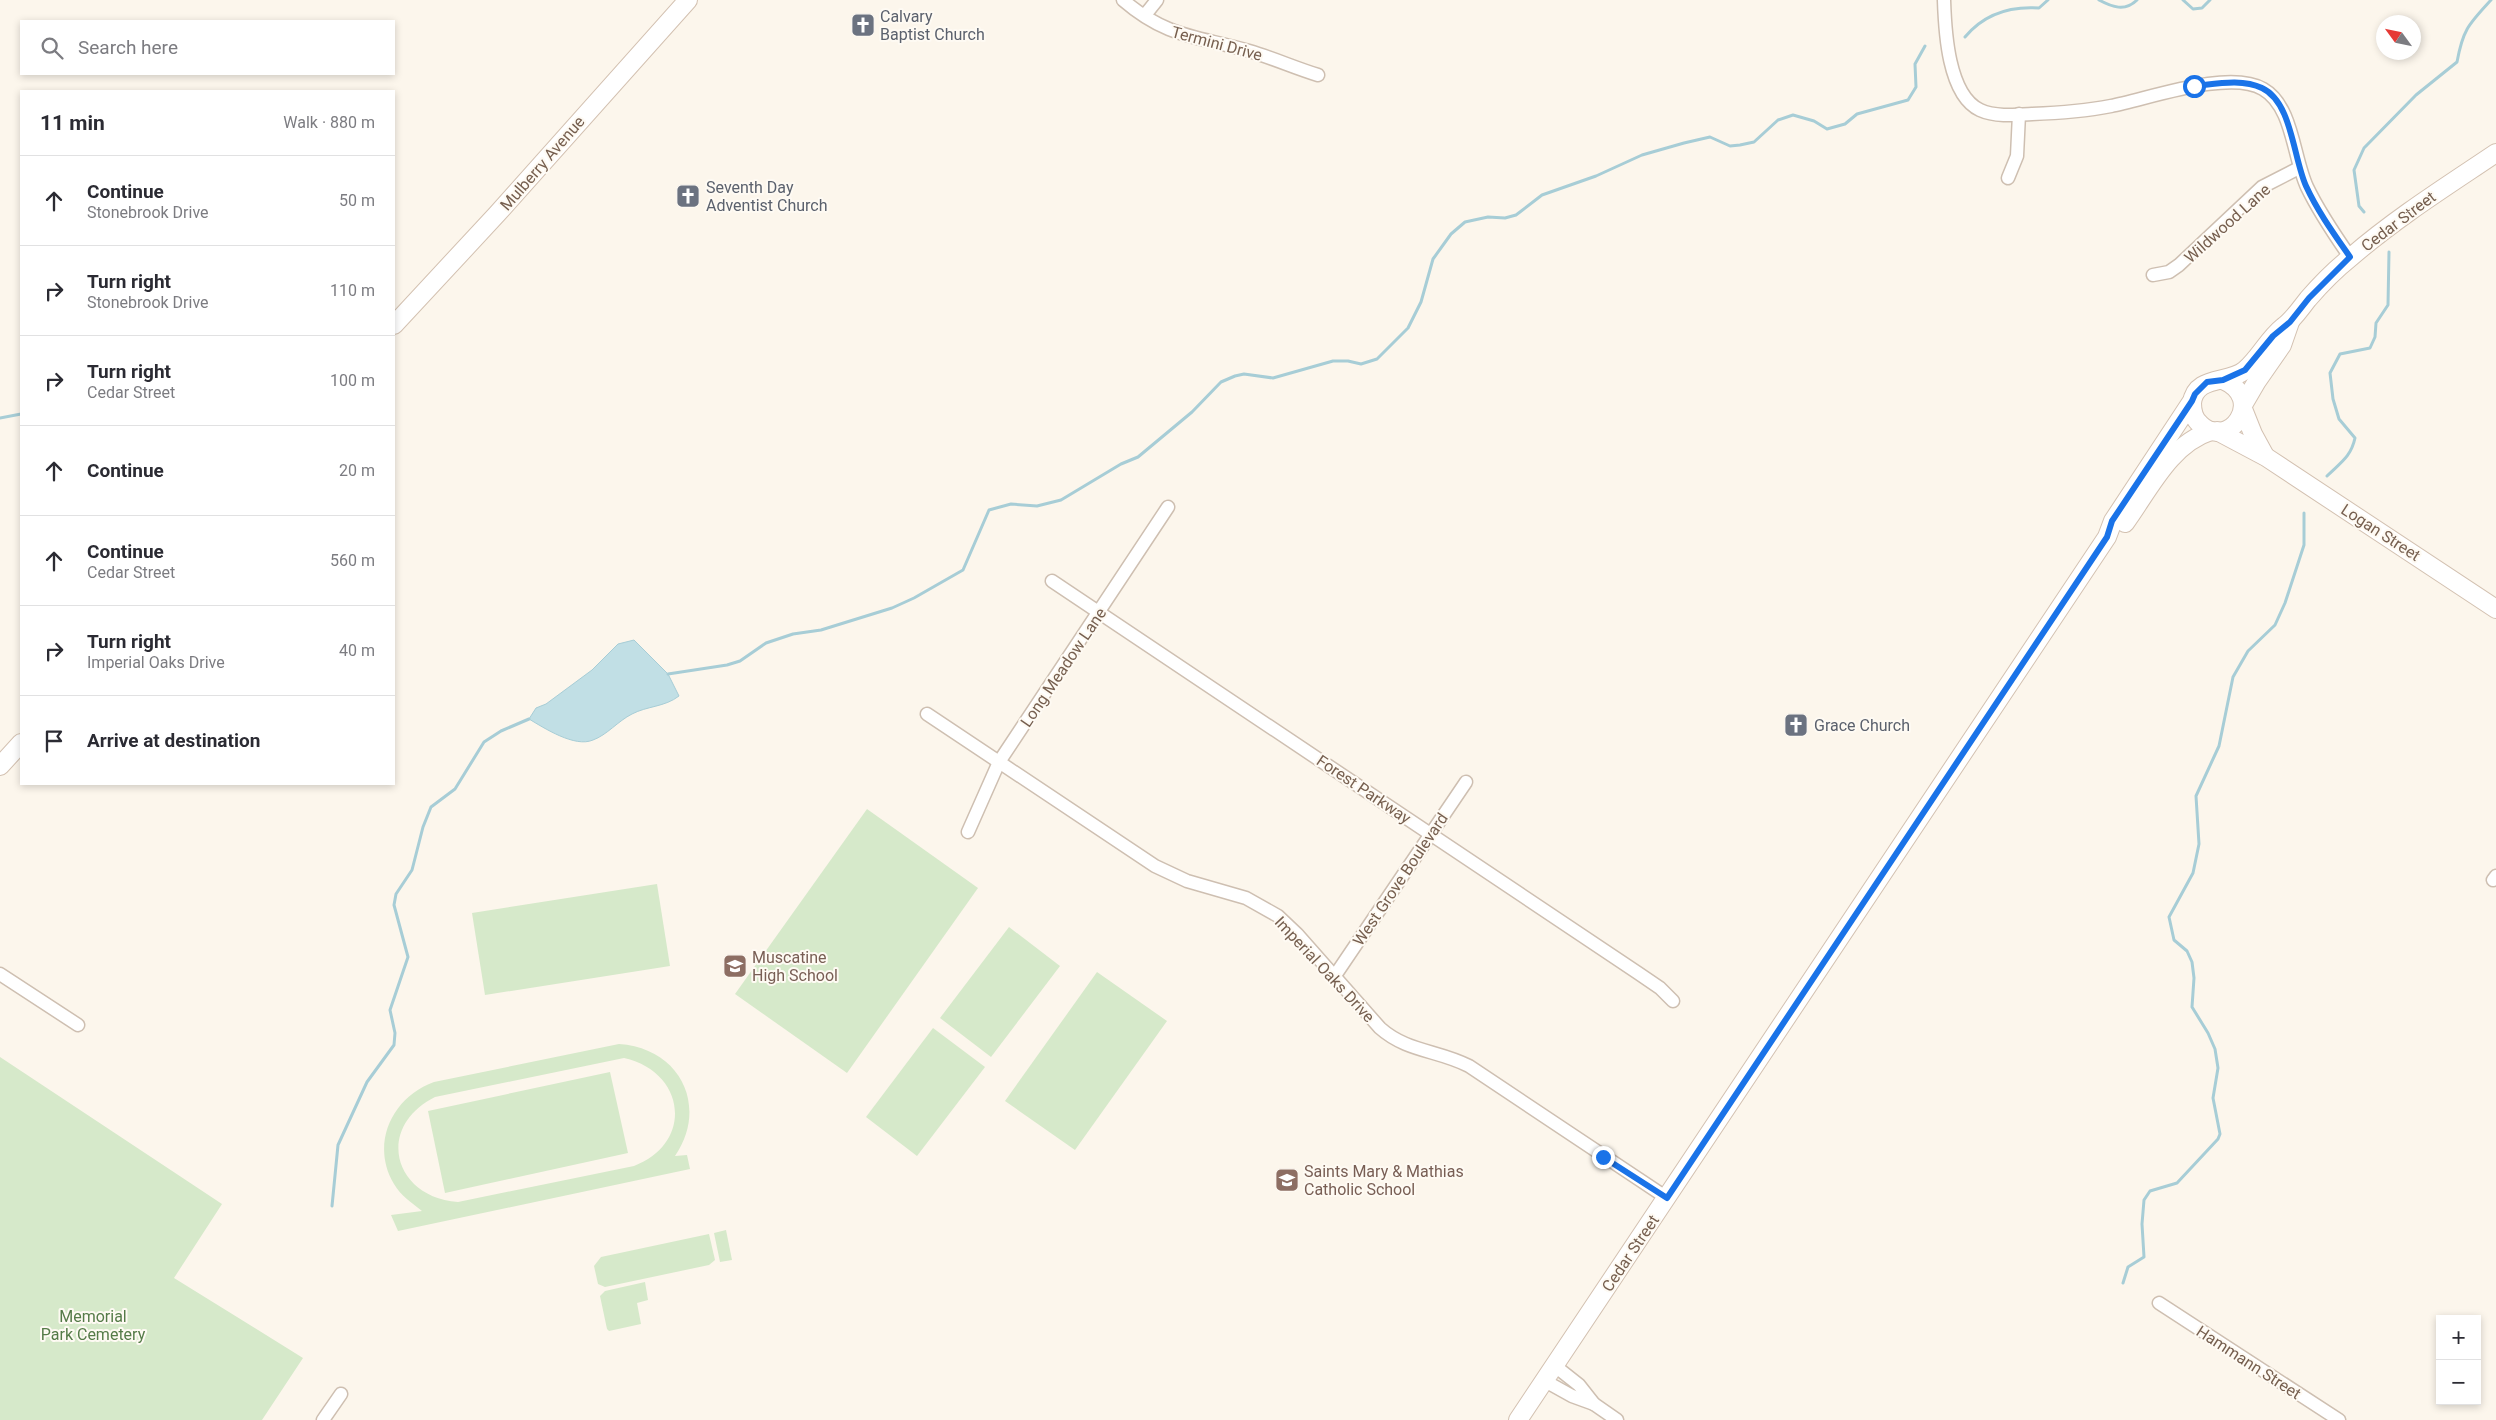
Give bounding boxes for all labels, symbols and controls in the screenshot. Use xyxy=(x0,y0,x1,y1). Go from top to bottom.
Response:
place label: Calvary Baptist Church xyxy=(880,7,985,44)
church icon: Calvary Baptist Church xyxy=(850,12,876,38)
north arrow xyxy=(2376,15,2421,60)
search box xyxy=(20,20,395,75)
street label: Termini Drive xyxy=(1169,22,1264,65)
icon: search xyxy=(38,34,66,62)
text: Search here xyxy=(78,36,178,59)
route start xyxy=(2183,75,2206,98)
text: 11 min xyxy=(40,111,105,135)
street label: Mulberry Avenue xyxy=(496,112,589,214)
text: Walk · 880 m xyxy=(283,113,375,132)
place label: Seventh Day Adventist Church xyxy=(706,178,828,215)
text: Continue xyxy=(87,180,164,203)
street label: Wildwood Lane xyxy=(2181,180,2274,267)
church icon: Seventh Day Adventist Church xyxy=(675,183,701,209)
icon: ahead xyxy=(40,187,68,215)
street label: Cedar Street xyxy=(2357,187,2439,256)
text: 50 m xyxy=(339,191,375,210)
text: Stonebrook Drive xyxy=(87,203,209,222)
text: Turn right xyxy=(87,270,171,293)
icon: right xyxy=(40,277,68,305)
text: 110 m xyxy=(330,281,375,300)
text: Stonebrook Drive xyxy=(87,293,209,312)
text: Turn right xyxy=(87,360,171,383)
icon: right xyxy=(40,367,68,395)
text: 100 m xyxy=(330,371,375,390)
text: Cedar Street xyxy=(87,383,175,402)
icon: ahead xyxy=(40,457,68,485)
text: Continue xyxy=(87,459,164,482)
text: 20 m xyxy=(339,461,375,480)
street label: Logan Street xyxy=(2338,500,2424,565)
text: Continue xyxy=(87,540,164,563)
icon: ahead xyxy=(40,547,68,575)
text: 560 m xyxy=(330,551,375,570)
text: Cedar Street xyxy=(87,563,175,582)
street label: Long Meadow Lane xyxy=(1017,604,1110,730)
text: Turn right xyxy=(87,630,171,653)
icon: right xyxy=(40,637,68,665)
text: 40 m xyxy=(339,641,375,660)
text: Imperial Oaks Drive xyxy=(87,653,225,672)
church icon: Grace Church xyxy=(1783,712,1809,738)
place label: Grace Church xyxy=(1814,716,1910,735)
icon: arrive xyxy=(40,727,68,755)
text: Arrive at destination xyxy=(87,729,260,752)
street label: Forest Parkway xyxy=(1313,751,1415,828)
street label: West Grove Boulevard xyxy=(1349,809,1452,949)
street label: Imperial Oaks Drive xyxy=(1271,913,1379,1026)
place label: Muscatine High School xyxy=(752,948,838,985)
school or university icon: Muscatine High School xyxy=(722,953,748,979)
route end xyxy=(1592,1146,1615,1169)
place label: Saints Mary & Mathias Catholic School xyxy=(1304,1162,1464,1199)
school or university icon: Saints Mary & Mathias Catholic School xyxy=(1274,1167,1300,1193)
street label: Cedar Street xyxy=(1598,1211,1663,1295)
park label: Memorial Park Cemetery xyxy=(41,1307,146,1344)
map controls xyxy=(2436,1315,2481,1405)
button: + xyxy=(2436,1315,2481,1360)
street label: Hammann Street xyxy=(2193,1322,2305,1403)
button: − xyxy=(2436,1360,2481,1405)

